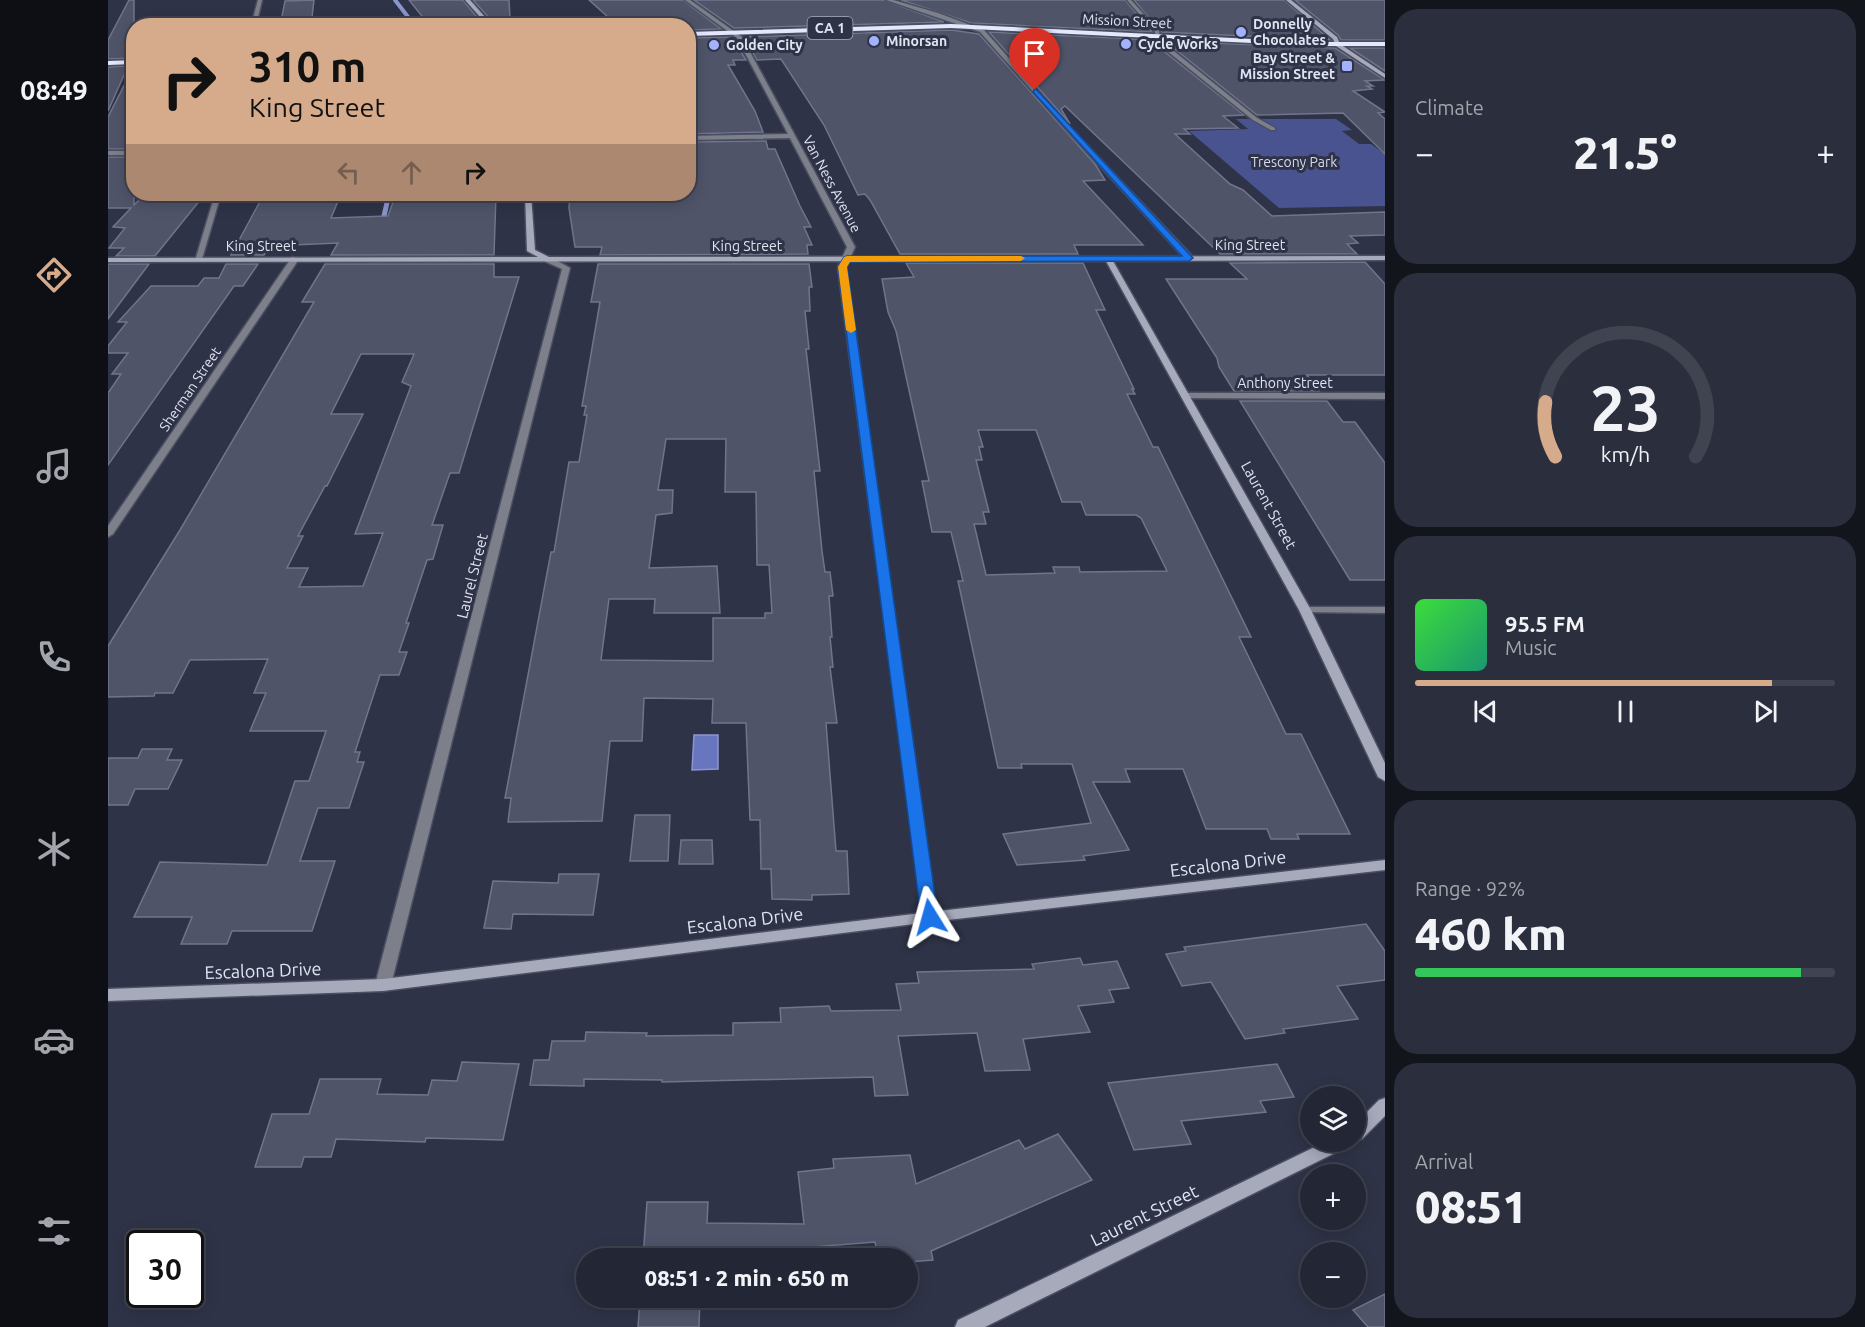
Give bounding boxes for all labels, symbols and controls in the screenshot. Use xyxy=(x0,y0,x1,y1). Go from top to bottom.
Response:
street label: Mission Street xyxy=(1082,11,1173,31)
place label: Donnelly Chocolates xyxy=(1253,16,1326,48)
road number: CA 1 xyxy=(808,17,852,39)
marker: Donnelly Chocolates xyxy=(1234,25,1248,39)
pin xyxy=(1009,28,1060,90)
place label: Minorsan xyxy=(886,33,947,49)
marker: Minorsan xyxy=(867,34,881,48)
place label: Cycle Works xyxy=(1138,36,1219,52)
place label: Golden City xyxy=(726,37,803,53)
icon: arrive xyxy=(1018,37,1051,70)
marker: Cycle Works xyxy=(1119,37,1133,51)
marker: Golden City xyxy=(707,38,721,52)
icon: right xyxy=(150,42,228,120)
text: 310 m xyxy=(249,43,366,90)
place label: Bay Street & Mission Street xyxy=(1240,50,1335,82)
marker: Bay Street & Mission Street xyxy=(1340,59,1354,73)
text: 08:49 xyxy=(20,75,88,105)
text: King Street xyxy=(249,92,385,122)
text: Climate xyxy=(1415,96,1484,119)
text: 21.5° xyxy=(1573,127,1677,178)
street label: Van Ness Avenue xyxy=(800,133,864,235)
text: − xyxy=(1415,134,1434,171)
text: + xyxy=(1816,134,1835,171)
park label: Trescony Park xyxy=(1251,154,1337,170)
icon: left xyxy=(332,156,365,189)
icon: ahead xyxy=(395,156,428,189)
icon: right xyxy=(458,156,491,189)
street label: King Street xyxy=(1215,237,1286,253)
street label: King Street xyxy=(226,238,297,254)
street label: King Street xyxy=(712,238,783,254)
icon: directions xyxy=(33,254,75,296)
street label: Sherman Street xyxy=(156,344,224,434)
text: 23 xyxy=(1590,373,1660,443)
street label: Anthony Street xyxy=(1237,375,1333,391)
text: km/h xyxy=(1600,442,1650,466)
icon: music xyxy=(33,445,75,487)
street label: Laurent Street xyxy=(1238,458,1300,552)
street label: Laurel Street xyxy=(453,532,491,620)
text: 95.5 FM xyxy=(1505,611,1585,636)
icon: phone xyxy=(33,636,75,678)
text: Music xyxy=(1505,636,1557,659)
icon: previous xyxy=(1469,695,1502,728)
icon: pause xyxy=(1609,695,1642,728)
icon: next xyxy=(1749,695,1782,728)
icon: climate xyxy=(33,828,75,870)
street label: Escalona Drive xyxy=(1169,846,1287,880)
text: Range · 92% xyxy=(1415,877,1525,900)
position arrow xyxy=(898,885,962,949)
street label: Escalona Drive xyxy=(686,903,804,937)
text: 460 km xyxy=(1415,908,1567,959)
street label: Escalona Drive xyxy=(204,958,322,982)
icon: car xyxy=(33,1019,75,1061)
map controls xyxy=(1300,1086,1366,1308)
button: layers xyxy=(1300,1086,1366,1152)
text: Arrival xyxy=(1415,1150,1473,1173)
button: + xyxy=(1300,1164,1366,1230)
street label: Laurent Street xyxy=(1087,1180,1201,1250)
text: 08:51 xyxy=(1415,1181,1528,1232)
icon: filters xyxy=(33,1210,75,1252)
speed limit sign: 30 xyxy=(126,1230,204,1308)
button: − xyxy=(1300,1242,1366,1308)
text: 08:51 · 2 min · 650 m xyxy=(645,1265,849,1290)

